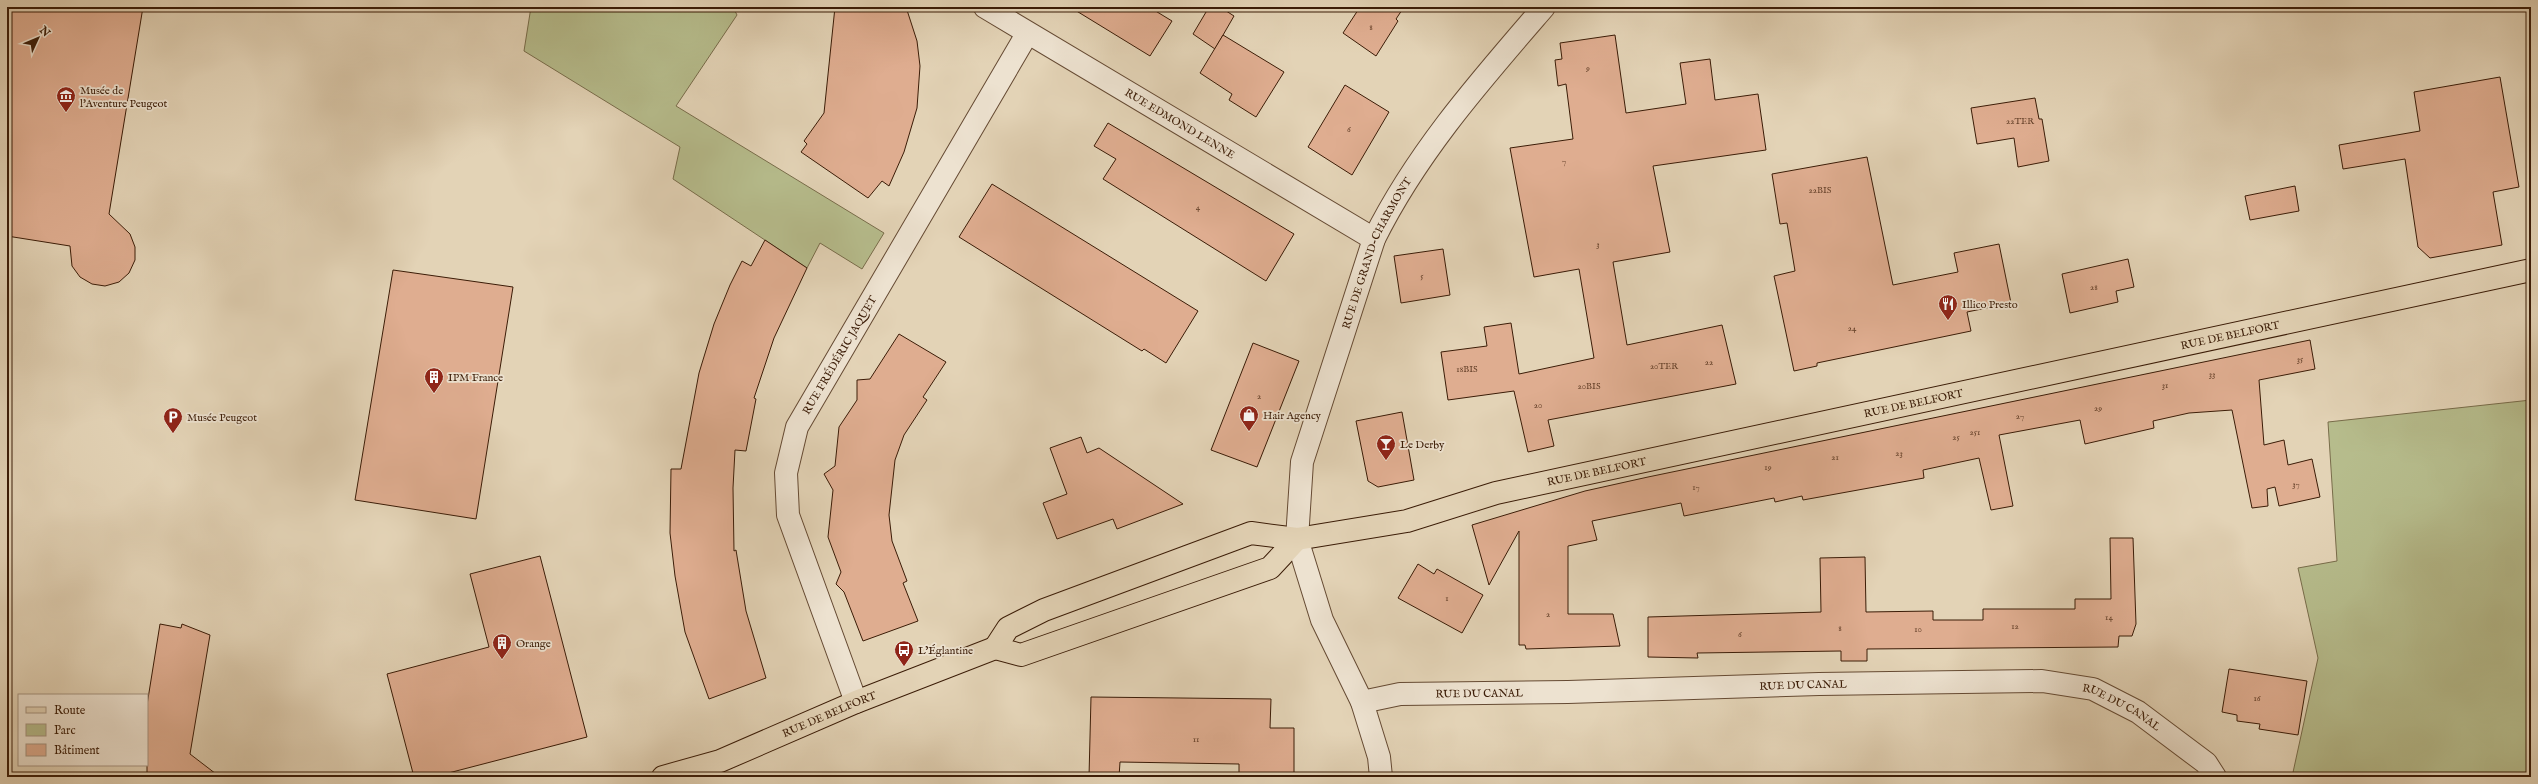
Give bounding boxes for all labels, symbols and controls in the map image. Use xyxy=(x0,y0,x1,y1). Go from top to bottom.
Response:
north arrow xyxy=(18,18,58,58)
house number: 8 xyxy=(1369,22,1373,33)
text: N xyxy=(35,23,53,40)
house number: 9 xyxy=(1585,63,1590,74)
place label: Musée de l'Aventure Peugeot xyxy=(80,84,167,111)
museum icon: Musée de l'Aventure Peugeot xyxy=(55,85,77,113)
street label: RUE EDMOND LENNE xyxy=(1122,86,1237,163)
house number: 22TER xyxy=(2006,116,2035,127)
house number: 6 xyxy=(1347,124,1351,135)
house number: 7 xyxy=(1562,156,1566,167)
street label: RUE DE GRAND-CHARMONT xyxy=(1339,175,1415,331)
house number: 22BIS xyxy=(1809,185,1832,196)
house number: 4 xyxy=(1196,202,1201,213)
house number: 3 xyxy=(1596,239,1600,250)
house number: 5 xyxy=(1420,271,1424,282)
house number: 28 xyxy=(2090,282,2098,293)
street label: RUE FRÉDÉRIC JAQUET xyxy=(800,293,880,417)
restaurant icon: Illico Presto xyxy=(1937,293,1959,321)
place label: Illico Presto xyxy=(1962,298,2018,312)
street label: RUE DE BELFORT xyxy=(2179,318,2281,353)
house number: 24 xyxy=(1848,323,1857,334)
house number: 35 xyxy=(2297,354,2304,365)
house number: 22 xyxy=(1705,357,1713,368)
house number: 20TER xyxy=(1650,361,1679,372)
house number: 18BIS xyxy=(1456,364,1478,375)
building icon: IPM France xyxy=(423,366,445,394)
house number: 33 xyxy=(2209,369,2215,380)
place label: IPM France xyxy=(448,371,503,385)
house number: 31 xyxy=(2162,380,2168,391)
house number: 20BIS xyxy=(1577,381,1601,392)
street label: RUE DE BELFORT xyxy=(1863,387,1964,422)
house number: 2 xyxy=(1257,391,1261,402)
house number: 20 xyxy=(1534,400,1542,411)
house number: 29 xyxy=(2094,403,2102,414)
shop icon: Hair Agency xyxy=(1238,404,1260,432)
parking icon: Musée Peugeot xyxy=(162,406,184,434)
place label: Hair Agency xyxy=(1263,409,1322,423)
place label: Musée Peugeot xyxy=(187,411,257,425)
house number: 27 xyxy=(2016,411,2024,422)
house number: 251 xyxy=(1970,427,1980,438)
house number: 25 xyxy=(1952,432,1960,443)
bar icon: Le Derby xyxy=(1375,433,1397,461)
place label: Le Derby xyxy=(1400,438,1445,452)
house number: 23 xyxy=(1895,448,1903,459)
house number: 21 xyxy=(1831,452,1839,463)
street label: RUE DE BELFORT xyxy=(1546,455,1648,490)
house number: 19 xyxy=(1764,462,1772,473)
house number: 37 xyxy=(2292,479,2300,490)
house number: 17 xyxy=(1692,482,1700,493)
house number: 1 xyxy=(1445,593,1449,604)
house number: 2 xyxy=(1546,609,1550,620)
house number: 14 xyxy=(2105,612,2113,623)
house number: 12 xyxy=(2011,621,2019,632)
house number: 8 xyxy=(1838,623,1842,634)
house number: 10 xyxy=(1914,624,1922,635)
house number: 6 xyxy=(1738,629,1742,640)
building icon: Orange xyxy=(491,632,513,660)
place label: Orange xyxy=(516,637,551,651)
bus stop icon: L’Églantine xyxy=(893,639,915,667)
place label: L’Églantine xyxy=(918,644,973,658)
street label: RUE DU CANAL xyxy=(1759,678,1847,694)
street label: RUE DU CANAL xyxy=(2081,681,2163,734)
street label: RUE DU CANAL xyxy=(1435,687,1523,702)
street label: RUE DE BELFORT xyxy=(780,689,878,741)
house number: 16 xyxy=(2253,693,2261,704)
legend xyxy=(18,694,148,766)
text: Route xyxy=(54,703,86,718)
text: Parc xyxy=(54,723,76,738)
house number: 11 xyxy=(1193,734,1199,745)
text: Bâtiment xyxy=(54,743,100,758)

